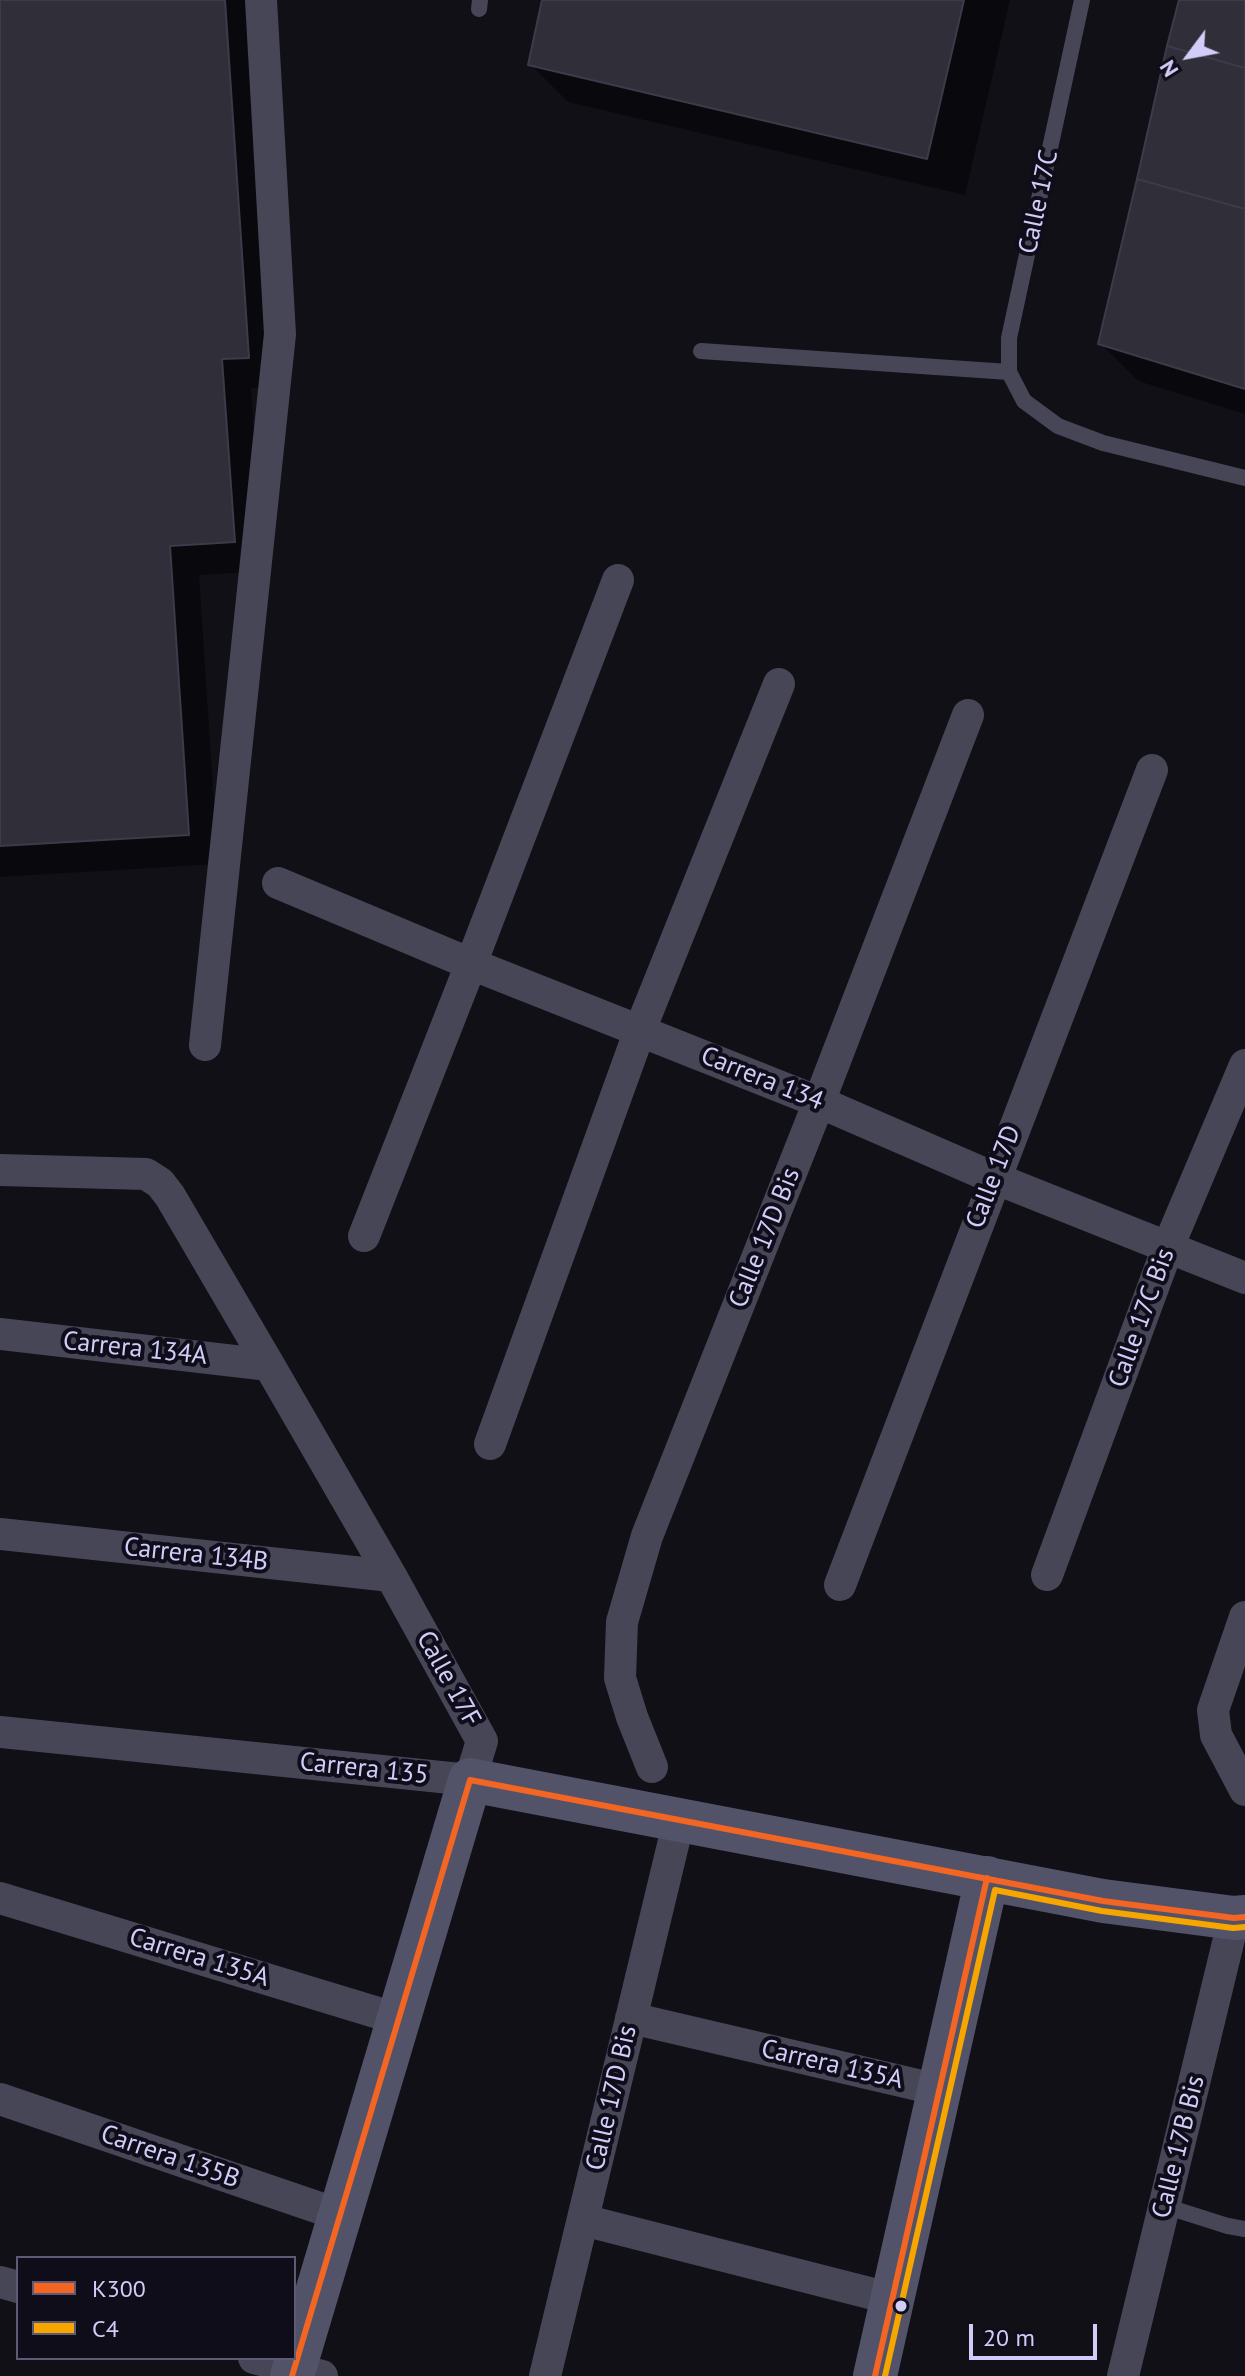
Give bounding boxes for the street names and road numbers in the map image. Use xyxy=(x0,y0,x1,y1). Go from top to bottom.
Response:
street label: Calle 17C xyxy=(1013,147,1065,257)
street label: Carrera 134 xyxy=(696,1040,828,1118)
street label: Calle 17D xyxy=(960,1121,1028,1233)
street label: Calle 17D Bis xyxy=(723,1164,807,1312)
street label: Calle 17C Bis xyxy=(1102,1244,1182,1392)
street label: Carrera 134A xyxy=(61,1326,209,1372)
street label: Carrera 134B xyxy=(122,1532,270,1578)
street label: Calle 17F xyxy=(409,1626,487,1732)
street label: Carrera 135 xyxy=(298,1747,430,1791)
street label: Carrera 135A xyxy=(125,1922,273,1994)
street label: Calle 17D Bis xyxy=(580,2022,644,2174)
street label: Carrera 135A xyxy=(758,2034,906,2096)
street label: Calle 17B Bis xyxy=(1146,2072,1212,2222)
street label: Carrera 135B xyxy=(97,2119,243,2195)

